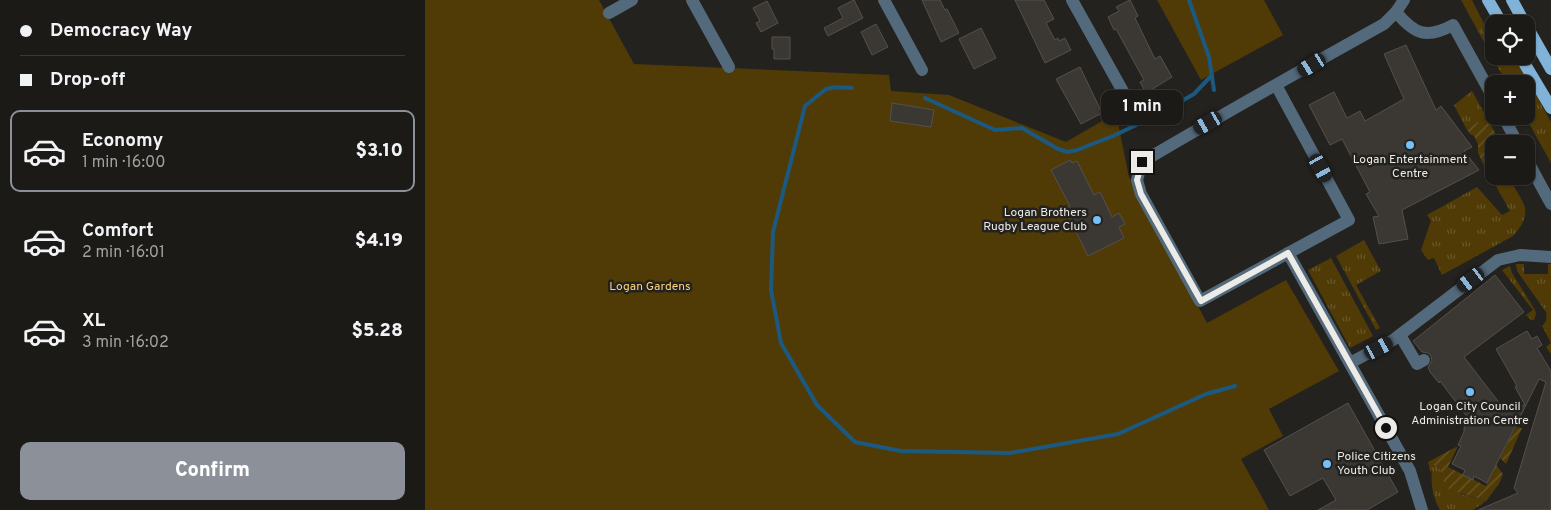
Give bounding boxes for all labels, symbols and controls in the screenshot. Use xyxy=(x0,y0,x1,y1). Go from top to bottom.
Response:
map controls xyxy=(1485,15,1535,185)
button: locate xyxy=(1485,15,1535,65)
text: Democracy Way xyxy=(50,19,192,43)
car xyxy=(1295,51,1328,79)
text: Drop-off xyxy=(50,68,125,92)
button: + xyxy=(1485,75,1535,125)
callout: 1 min xyxy=(1101,90,1183,124)
text: 1 min xyxy=(1122,97,1162,117)
car xyxy=(1191,109,1224,137)
icon: car xyxy=(22,129,67,174)
text: Economy xyxy=(82,129,163,153)
button: − xyxy=(1485,135,1535,185)
text: $3.10 xyxy=(355,139,403,163)
marker: Logan Entertainment Centre xyxy=(1404,139,1416,151)
route end xyxy=(1131,151,1153,173)
car xyxy=(1307,151,1334,185)
place label: Logan Entertainment Centre xyxy=(1353,152,1467,182)
text: 1 min · 16:00 xyxy=(82,153,165,173)
place label: Logan Brothers Rugby League Club xyxy=(983,205,1087,235)
marker: Logan Brothers Rugby League Club xyxy=(1091,214,1103,226)
icon: car xyxy=(22,219,67,264)
text: Comfort xyxy=(82,219,154,243)
text: $4.19 xyxy=(355,229,403,253)
text: 2 min · 16:01 xyxy=(82,243,165,263)
car xyxy=(1454,265,1487,295)
park label: Logan Gardens xyxy=(609,279,691,295)
icon: car xyxy=(22,309,67,354)
text: XL xyxy=(82,309,105,333)
text: $5.28 xyxy=(351,319,403,343)
text: 3 min · 16:02 xyxy=(82,333,169,353)
car xyxy=(1362,334,1395,362)
marker: Logan City Council Administration Centre xyxy=(1464,386,1476,398)
place label: Logan City Council Administration Centre xyxy=(1411,399,1529,429)
route start xyxy=(1375,417,1397,439)
button: Confirm xyxy=(20,442,405,500)
place label: Police Citizens Youth Club xyxy=(1337,449,1416,479)
marker: Police Citizens Youth Club xyxy=(1321,458,1333,470)

